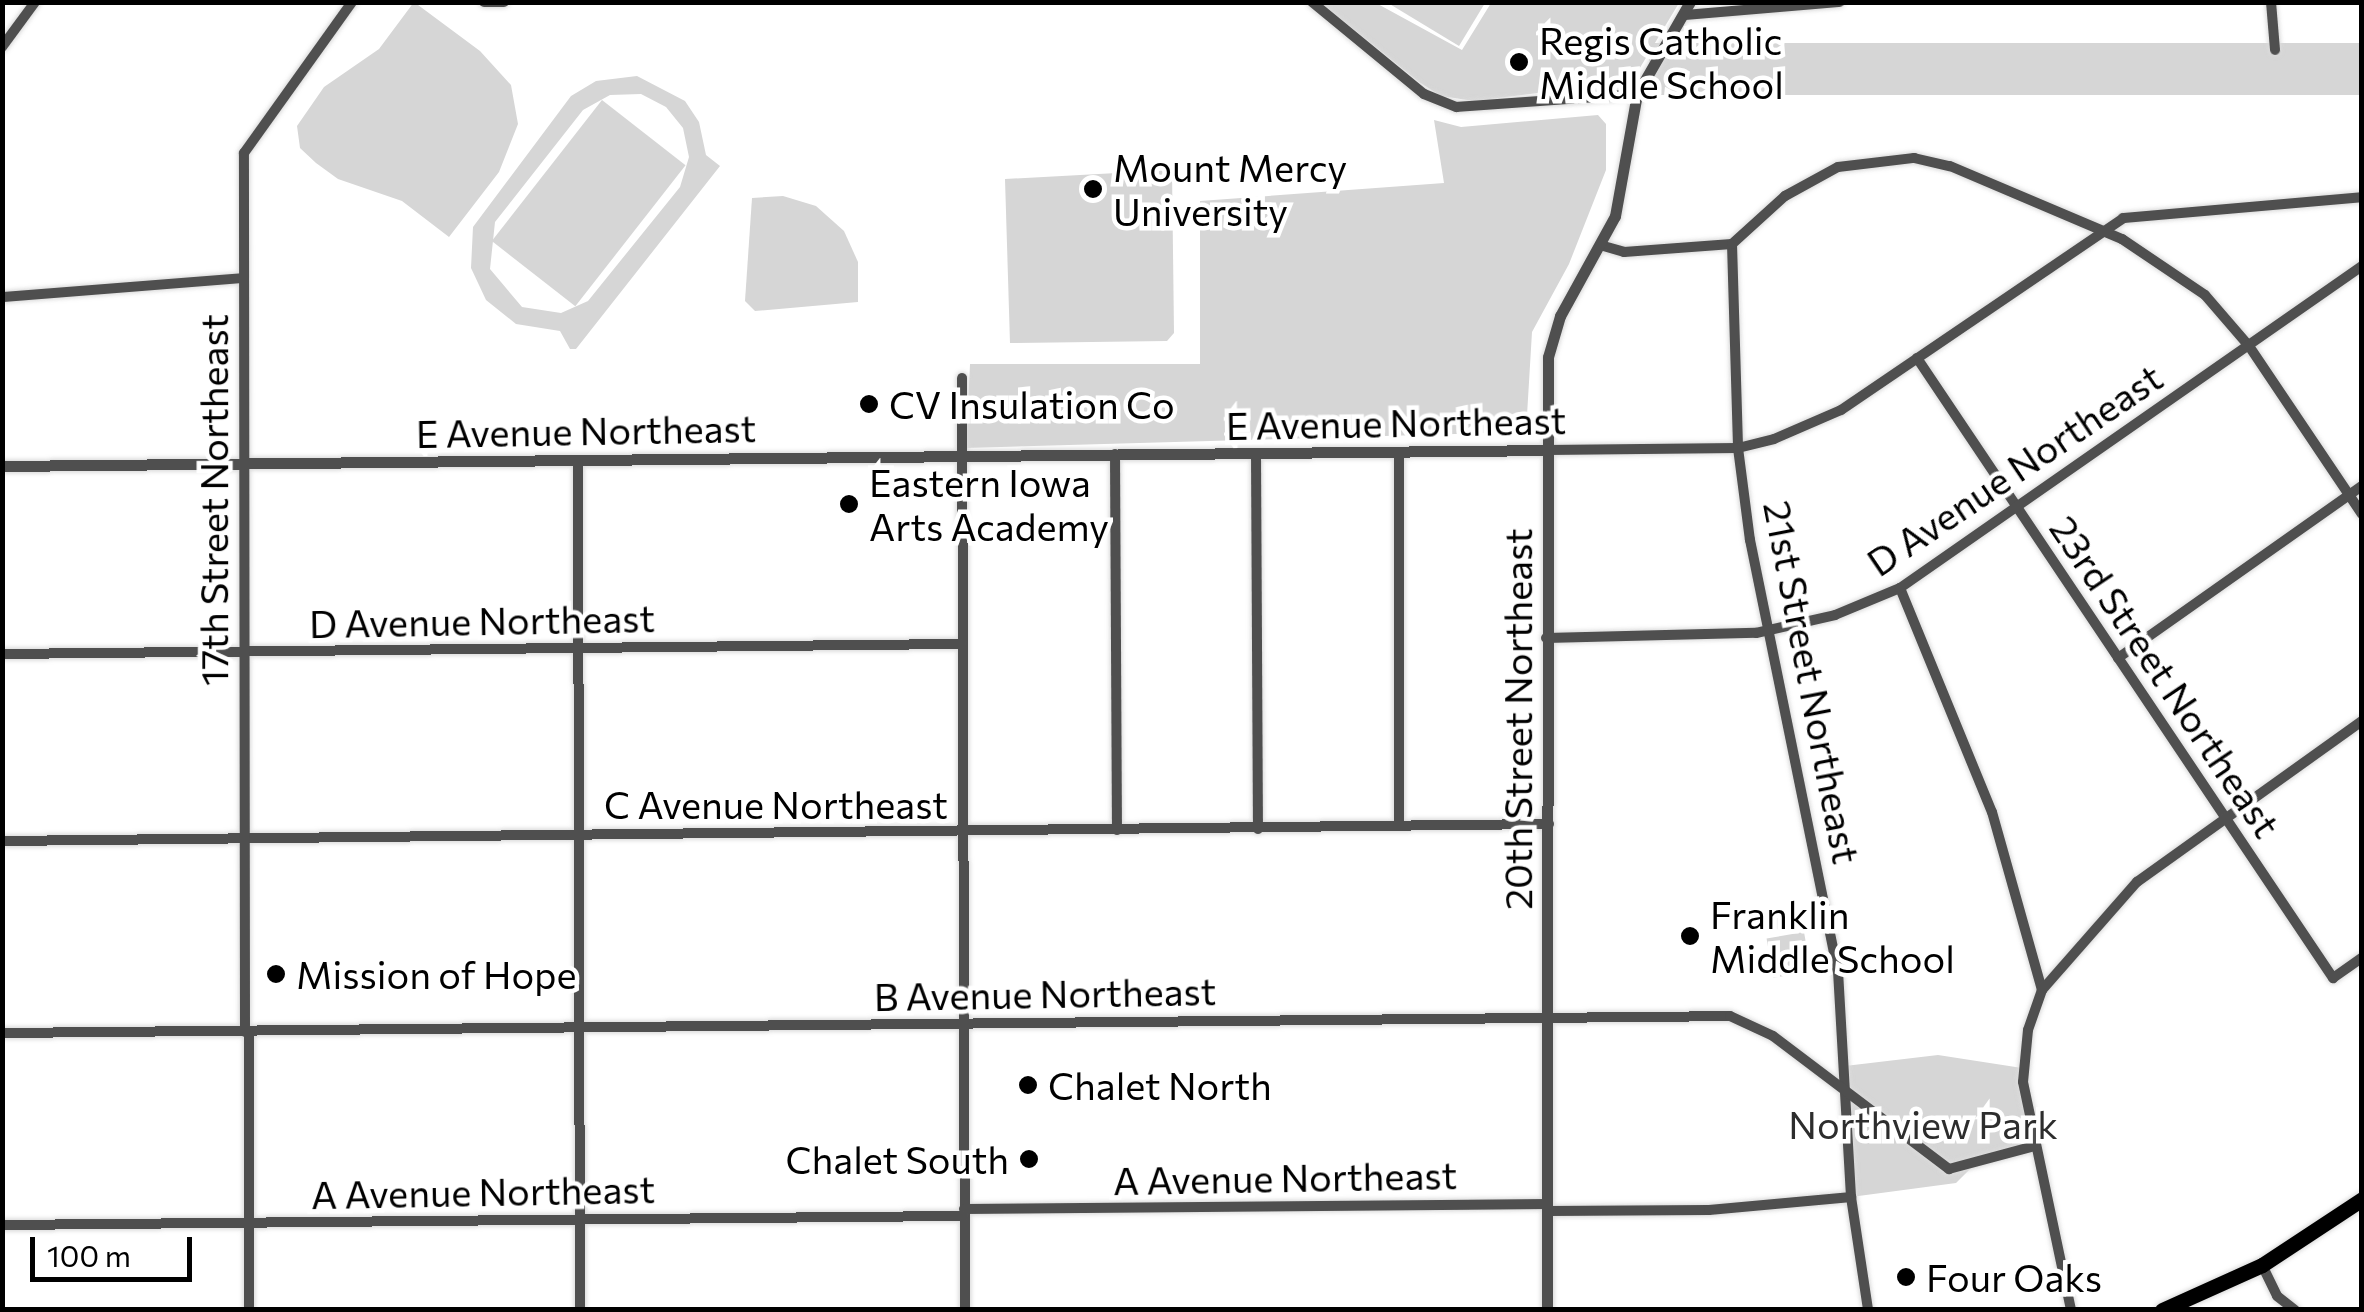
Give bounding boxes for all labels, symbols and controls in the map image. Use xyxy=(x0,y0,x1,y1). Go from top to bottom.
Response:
place label: Regis Catholic Middle School xyxy=(1539,17,1784,106)
marker: Regis Catholic Middle School xyxy=(1508,51,1530,73)
place label: Mount Mercy University xyxy=(1113,144,1347,233)
marker: Mount Mercy University xyxy=(1082,178,1104,200)
street label: 17th Street Northeast xyxy=(190,314,236,686)
street label: D Avenue Northeast xyxy=(1858,353,2170,585)
place label: CV Insulation Co xyxy=(889,381,1175,427)
marker: CV Insulation Co xyxy=(858,393,880,415)
street label: E Avenue Northeast xyxy=(1225,396,1567,448)
street label: E Avenue Northeast xyxy=(415,404,757,456)
place label: Eastern Iowa Arts Academy xyxy=(869,459,1109,548)
marker: Eastern Iowa Arts Academy xyxy=(838,493,860,515)
street label: 21st Street Northeast xyxy=(1755,497,1871,867)
street label: 23rd Street Northeast xyxy=(2041,507,2291,845)
street label: 20th Street Northeast xyxy=(1494,528,1540,910)
street label: D Avenue Northeast xyxy=(309,594,655,646)
street label: C Avenue Northeast xyxy=(604,781,948,827)
place label: Franklin Middle School xyxy=(1710,891,1955,981)
marker: Franklin Middle School xyxy=(1679,925,1701,947)
place label: Mission of Hope xyxy=(296,951,577,997)
marker: Mission of Hope xyxy=(265,963,287,985)
street label: B Avenue Northeast xyxy=(873,967,1217,1019)
place label: Chalet North xyxy=(1048,1062,1272,1108)
marker: Chalet North xyxy=(1017,1074,1039,1096)
park label: Northview Park xyxy=(1788,1101,2058,1147)
place label: Chalet South xyxy=(785,1136,1009,1182)
marker: Chalet South xyxy=(1018,1148,1040,1170)
street label: A Avenue Northeast xyxy=(1113,1151,1457,1203)
street label: A Avenue Northeast xyxy=(311,1165,655,1217)
scale bar xyxy=(35,1217,198,1279)
text: 100 m xyxy=(47,1236,131,1273)
place label: Four Oaks xyxy=(1926,1254,2102,1300)
marker: Four Oaks xyxy=(1895,1266,1917,1288)

